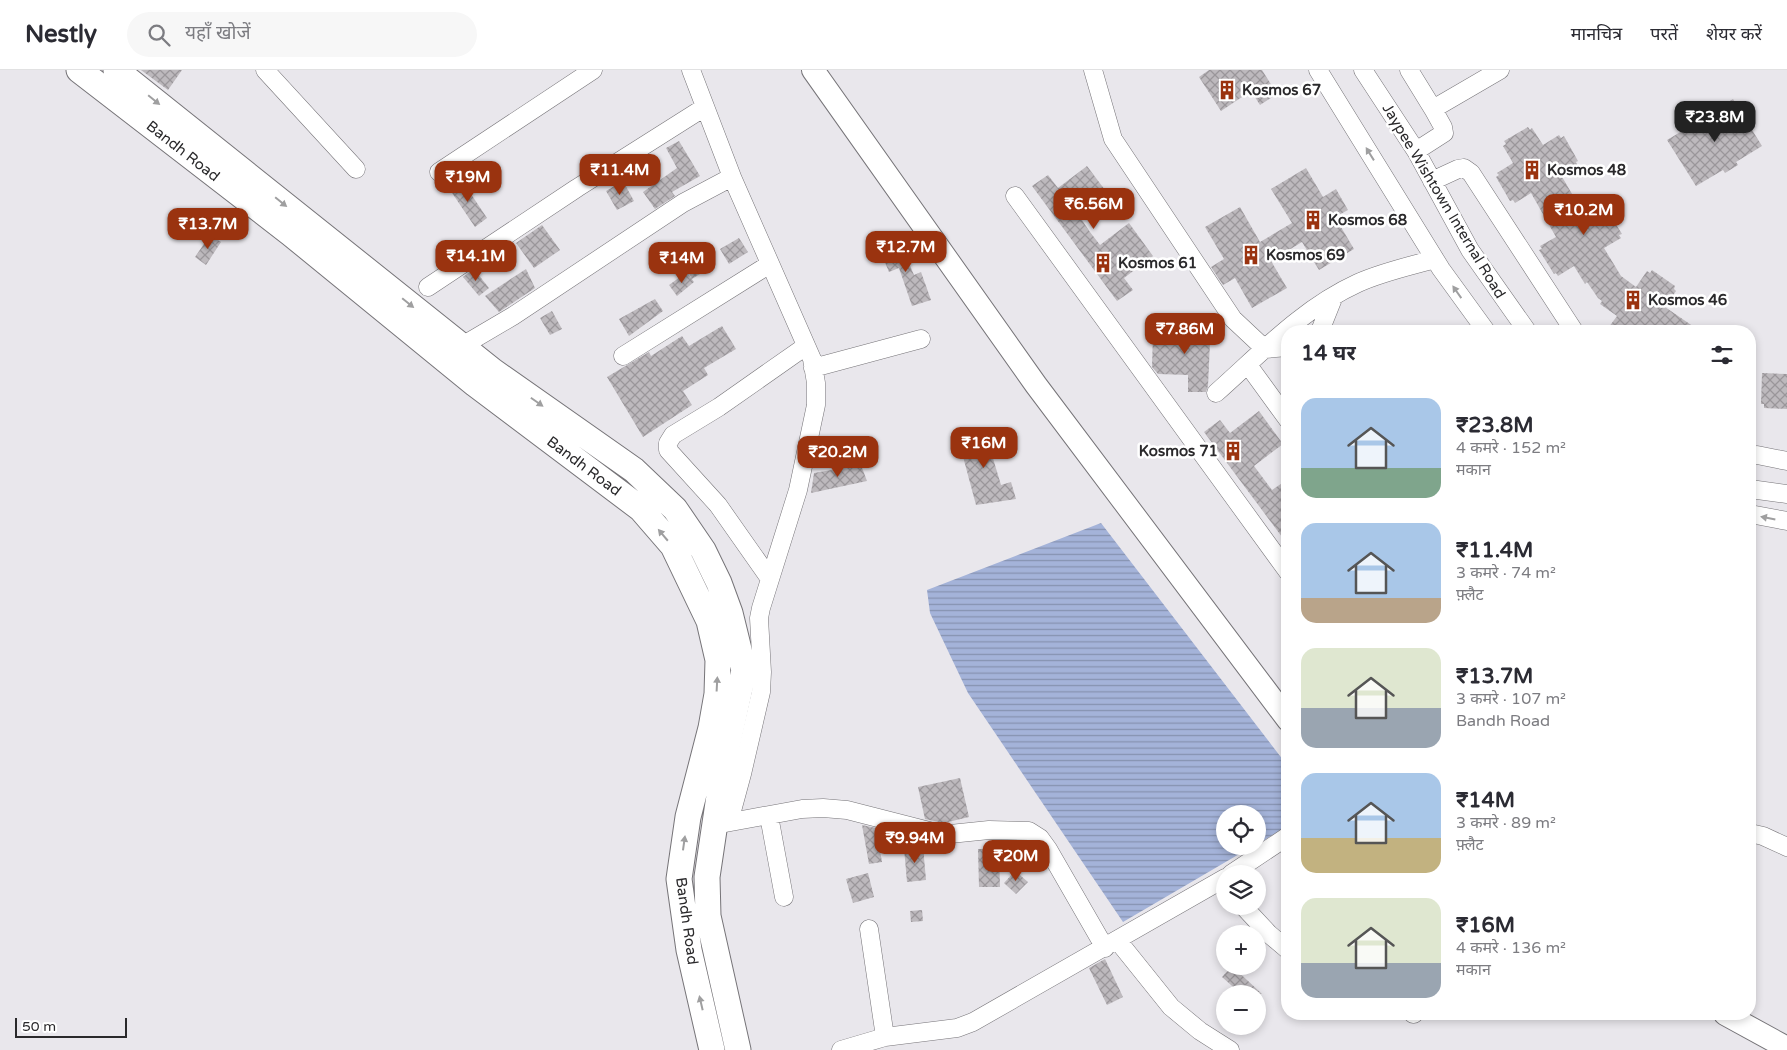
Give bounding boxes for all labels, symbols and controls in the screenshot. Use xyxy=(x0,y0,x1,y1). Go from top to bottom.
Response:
search box xyxy=(127,12,477,57)
text: Nestly xyxy=(25,20,97,49)
icon: search xyxy=(145,21,173,49)
text: यहाँ खोजें xyxy=(185,22,251,44)
text: मानचित्र xyxy=(1571,23,1622,45)
text: परतें xyxy=(1650,23,1678,45)
text: शेयर करें xyxy=(1706,23,1762,45)
building icon: Kosmos 67 xyxy=(1216,79,1238,101)
place label: Kosmos 67 xyxy=(1242,81,1321,99)
one-way arrow xyxy=(147,95,160,106)
street label: Jaypee Wishtown Internal Road xyxy=(1379,100,1509,302)
pin: ₹23.8M xyxy=(1674,100,1756,143)
text: ₹23.8M xyxy=(1685,107,1745,127)
street label: Bandh Road xyxy=(143,117,223,185)
one-way arrow xyxy=(1365,148,1375,161)
pin: ₹11.4M xyxy=(579,154,661,196)
building icon: Kosmos 48 xyxy=(1521,159,1543,181)
pin: ₹19M xyxy=(438,160,498,203)
text: ₹11.4M xyxy=(591,160,649,180)
place label: Kosmos 48 xyxy=(1547,161,1627,179)
text: ₹19M xyxy=(446,167,490,187)
pin: ₹6.56M xyxy=(1053,188,1135,230)
text: ₹6.56M xyxy=(1064,194,1124,214)
pin: ₹10.2M xyxy=(1543,194,1625,236)
one-way arrow xyxy=(274,196,287,207)
text: ₹10.2M xyxy=(1554,200,1614,220)
pin: ₹13.7M xyxy=(167,208,249,250)
building icon: Kosmos 68 xyxy=(1302,209,1324,231)
place label: Kosmos 68 xyxy=(1328,211,1408,229)
text: ₹13.7M xyxy=(179,214,237,234)
pin: ₹12.7M xyxy=(865,230,947,273)
text: ₹12.7M xyxy=(877,237,935,257)
pin: ₹14.1M xyxy=(435,240,517,282)
pin: ₹14M xyxy=(652,242,712,284)
building icon: Kosmos 69 xyxy=(1240,244,1262,266)
text: ₹14.1M xyxy=(446,246,506,266)
place label: Kosmos 69 xyxy=(1266,246,1345,264)
text: ₹14M xyxy=(660,248,704,268)
building icon: Kosmos 61 xyxy=(1092,252,1114,274)
place label: Kosmos 61 xyxy=(1118,254,1197,272)
one-way arrow xyxy=(1452,285,1462,298)
building icon: Kosmos 46 xyxy=(1622,289,1644,311)
place label: Kosmos 46 xyxy=(1648,291,1727,309)
one-way arrow xyxy=(401,298,414,309)
pin: ₹7.86M xyxy=(1144,312,1226,355)
text: ₹7.86M xyxy=(1156,319,1214,339)
text: 14 घर xyxy=(1301,341,1356,366)
icon: filters xyxy=(1708,341,1736,369)
one-way arrow xyxy=(530,397,544,407)
text: ₹23.8M xyxy=(1456,413,1534,438)
icon: home xyxy=(1341,418,1401,478)
pin: ₹16M xyxy=(954,426,1014,469)
street label: Bandh Road xyxy=(543,432,625,500)
text: ₹16M xyxy=(962,433,1006,453)
pin: ₹20.2M xyxy=(797,436,879,478)
text: 4 कमरे · 152 m² xyxy=(1456,438,1566,458)
building icon: Kosmos 71 xyxy=(1222,440,1244,462)
text: ₹20.2M xyxy=(808,442,868,462)
place label: Kosmos 71 xyxy=(1139,442,1218,460)
text: मकान xyxy=(1456,460,1491,480)
one-way arrow xyxy=(1761,514,1776,522)
one-way arrow xyxy=(657,528,668,541)
text: ₹11.4M xyxy=(1456,538,1533,563)
icon: home xyxy=(1341,543,1401,603)
text: 3 कमरे · 74 m² xyxy=(1456,563,1556,583)
text: फ़्लैट xyxy=(1456,585,1484,605)
text: ₹13.7M xyxy=(1456,664,1533,689)
icon: home xyxy=(1341,668,1401,728)
one-way arrow xyxy=(714,676,722,692)
text: 3 कमरे · 107 m² xyxy=(1456,689,1566,709)
text: Bandh Road xyxy=(1456,711,1550,731)
text: ₹14M xyxy=(1456,788,1515,813)
icon: home xyxy=(1341,793,1401,853)
map controls xyxy=(1216,805,1266,1035)
button: locate xyxy=(1216,805,1266,855)
text: 3 कमरे · 89 m² xyxy=(1456,813,1556,833)
pin: ₹9.94M xyxy=(874,822,956,864)
text: ₹9.94M xyxy=(885,828,945,848)
one-way arrow xyxy=(680,834,688,850)
text: फ़्लैट xyxy=(1456,835,1484,855)
pin: ₹20M xyxy=(986,840,1046,882)
text: ₹20M xyxy=(994,846,1038,866)
button: layers xyxy=(1216,865,1266,915)
street label: Bandh Road xyxy=(672,876,702,966)
text: ₹16M xyxy=(1456,913,1515,938)
icon: home xyxy=(1341,918,1401,978)
button: + xyxy=(1216,925,1266,975)
text: 4 कमरे · 136 m² xyxy=(1456,938,1566,958)
text: मकान xyxy=(1456,960,1491,980)
button: − xyxy=(1216,985,1266,1035)
one-way arrow xyxy=(697,995,705,1010)
scale bar xyxy=(15,1015,128,1038)
text: 50 m xyxy=(22,1018,56,1035)

